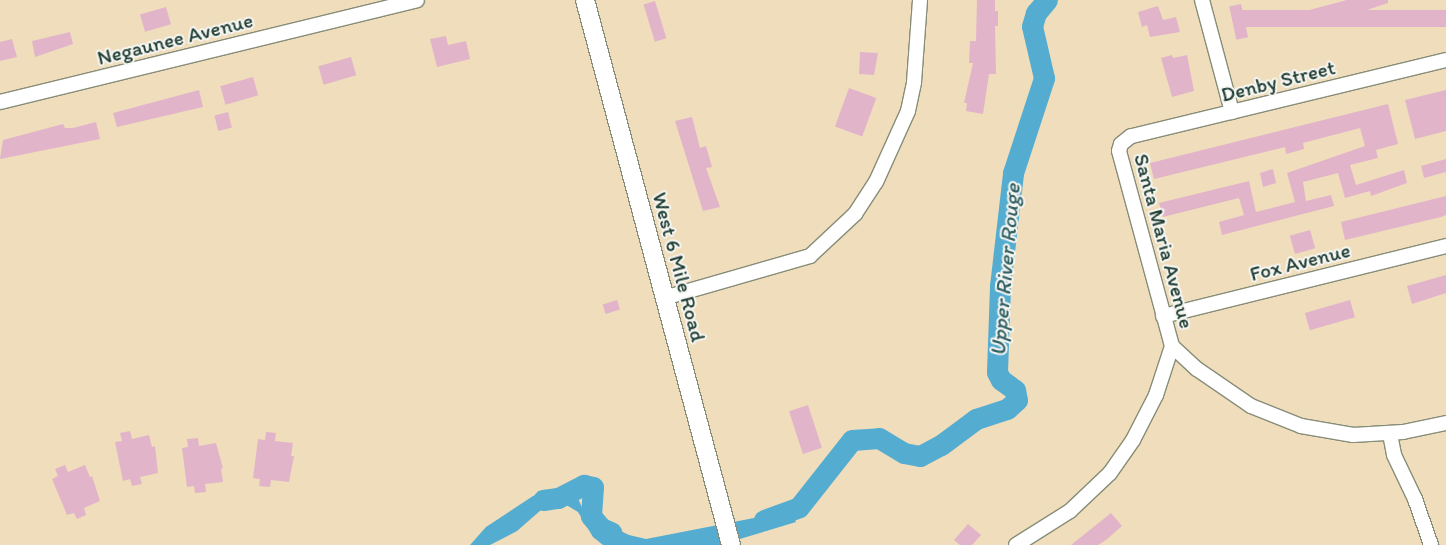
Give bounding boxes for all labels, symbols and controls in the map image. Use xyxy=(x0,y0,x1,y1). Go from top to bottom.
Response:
street label: Negaunee Avenue xyxy=(95,8,255,70)
street label: Denby Street xyxy=(1218,55,1338,107)
street label: Santa Maria Avenue xyxy=(1129,151,1199,331)
water label: Upper River Rouge xyxy=(984,183,1026,357)
street label: West 6 Mile Road xyxy=(647,190,711,344)
street label: Fox Avenue xyxy=(1248,237,1352,287)

